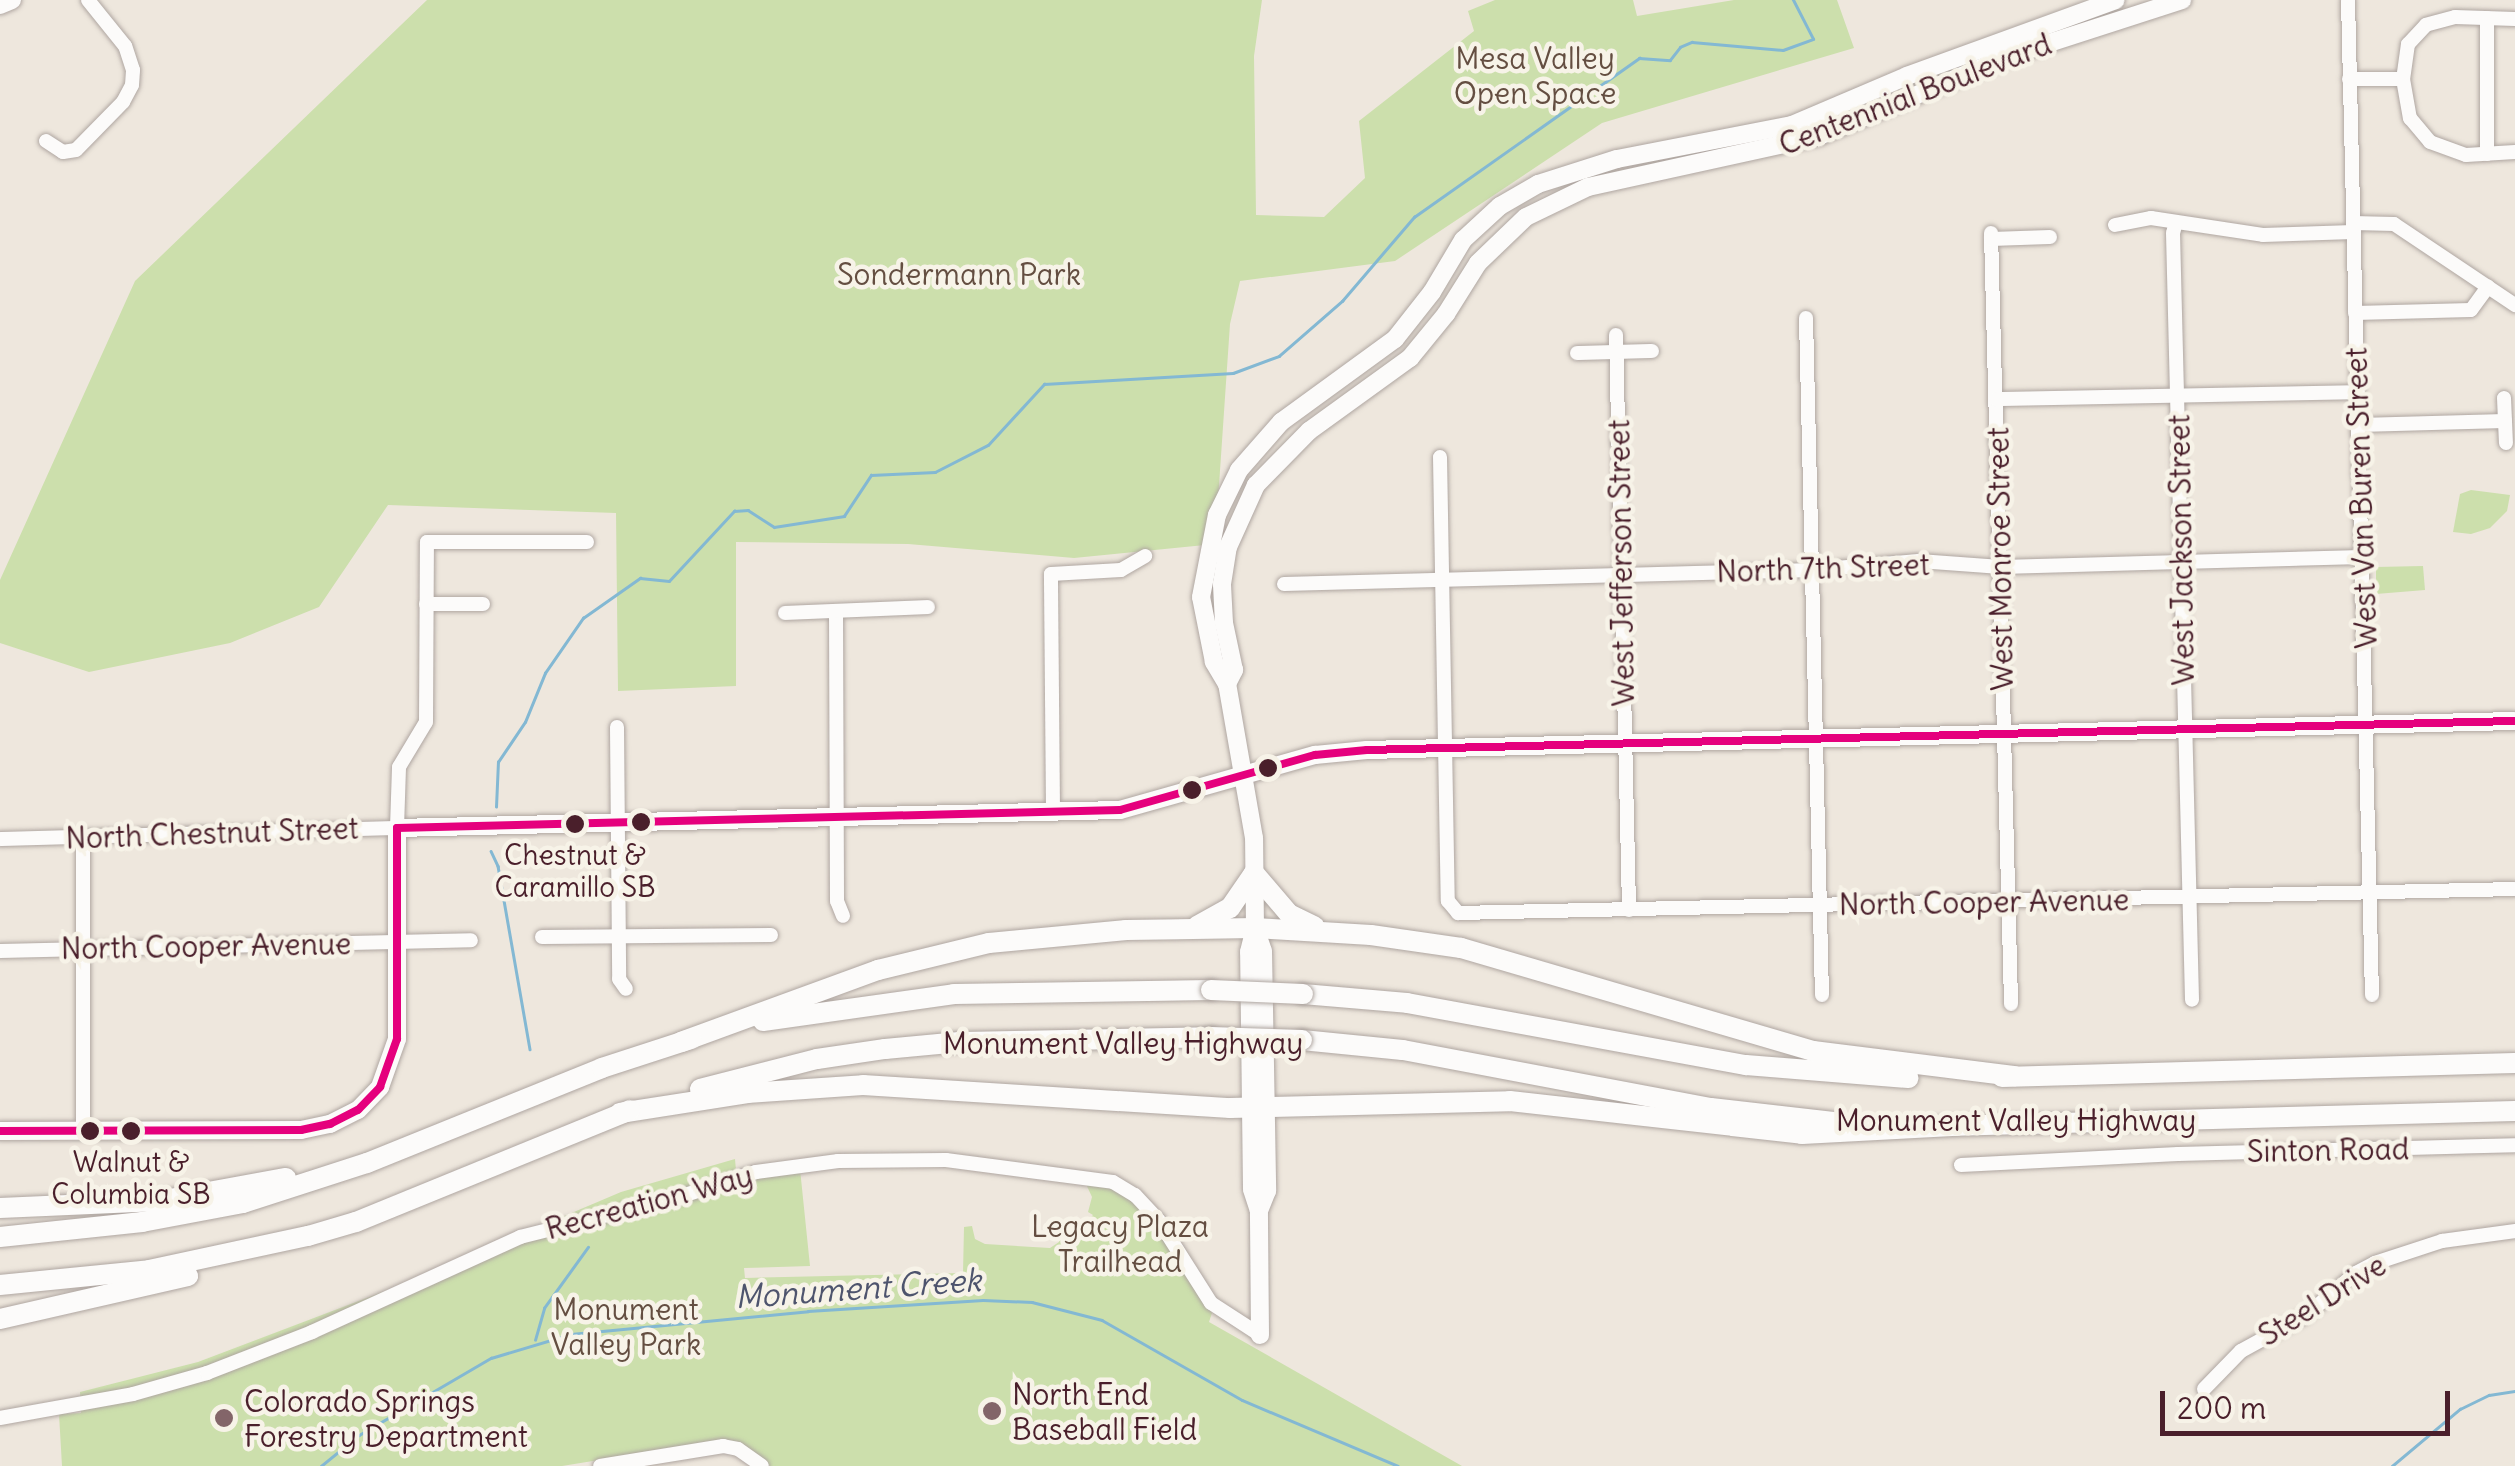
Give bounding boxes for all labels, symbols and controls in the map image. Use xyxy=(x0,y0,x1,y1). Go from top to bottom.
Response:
street label: Centennial Boulevard xyxy=(1774,25,2056,163)
park label: Mesa Valley Open Space xyxy=(1454,40,1616,110)
park label: Sondermann Park xyxy=(837,256,1081,292)
street label: West Van Buren Street xyxy=(2338,347,2384,649)
street label: West Jackson Street xyxy=(2161,414,2201,686)
street label: West Jefferson Street xyxy=(1600,419,1642,707)
street label: West Monroe Street xyxy=(1980,427,2020,691)
street label: North 7th Street xyxy=(1716,546,1930,590)
unlabelled marker xyxy=(1258,758,1278,778)
unlabelled marker xyxy=(1182,780,1202,800)
street label: North Chestnut Street xyxy=(65,810,359,856)
unlabelled marker xyxy=(631,812,651,832)
marker: Chestnut & Caramillo SB xyxy=(565,814,585,834)
place label: Chestnut & Caramillo SB xyxy=(495,838,655,904)
street label: North Cooper Avenue xyxy=(1838,881,2130,923)
street label: North Cooper Avenue xyxy=(60,925,352,967)
street label: Monument Valley Highway xyxy=(943,1025,1303,1061)
street label: Monument Valley Highway xyxy=(1836,1102,2196,1138)
unlabelled marker xyxy=(80,1121,100,1141)
marker: Walnut & Columbia SB xyxy=(121,1121,141,1141)
street label: Sinton Road xyxy=(2247,1131,2409,1169)
place label: Walnut & Columbia SB xyxy=(51,1145,211,1211)
street label: Recreation Way xyxy=(541,1157,757,1247)
park label: Legacy Plaza Trailhead xyxy=(1031,1208,1209,1278)
street label: Steel Drive xyxy=(2252,1247,2392,1353)
water label: Monument Creek xyxy=(734,1261,982,1317)
park label: Monument Valley Park xyxy=(551,1291,701,1362)
scale bar xyxy=(2165,1371,2455,1433)
place label: North End Baseball Field xyxy=(1012,1376,1197,1446)
place label: Colorado Springs Forestry Department xyxy=(244,1383,528,1454)
text: 200 m xyxy=(2177,1389,2266,1427)
marker: North End Baseball Field xyxy=(981,1400,1003,1422)
marker: Colorado Springs Forestry Department xyxy=(213,1407,235,1429)

